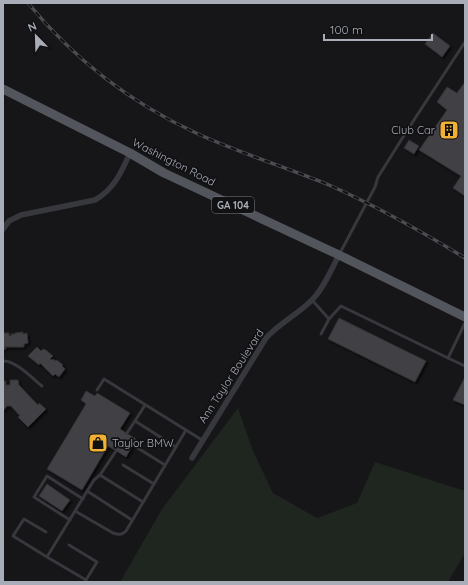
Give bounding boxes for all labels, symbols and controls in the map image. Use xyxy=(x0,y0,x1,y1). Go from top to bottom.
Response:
north arrow xyxy=(16,16,56,56)
scale bar xyxy=(324,16,432,42)
text: N xyxy=(26,19,39,35)
text: 100 m xyxy=(330,22,363,37)
building icon: Club Car xyxy=(438,119,460,141)
place label: Club Car xyxy=(391,123,436,137)
street label: Washington Road xyxy=(130,135,218,189)
road number: GA 104 xyxy=(212,197,254,213)
street label: Ann Taylor Boulevard xyxy=(195,326,267,426)
shop icon: Taylor BMW xyxy=(87,432,109,454)
place label: Taylor BMW xyxy=(112,436,174,450)

